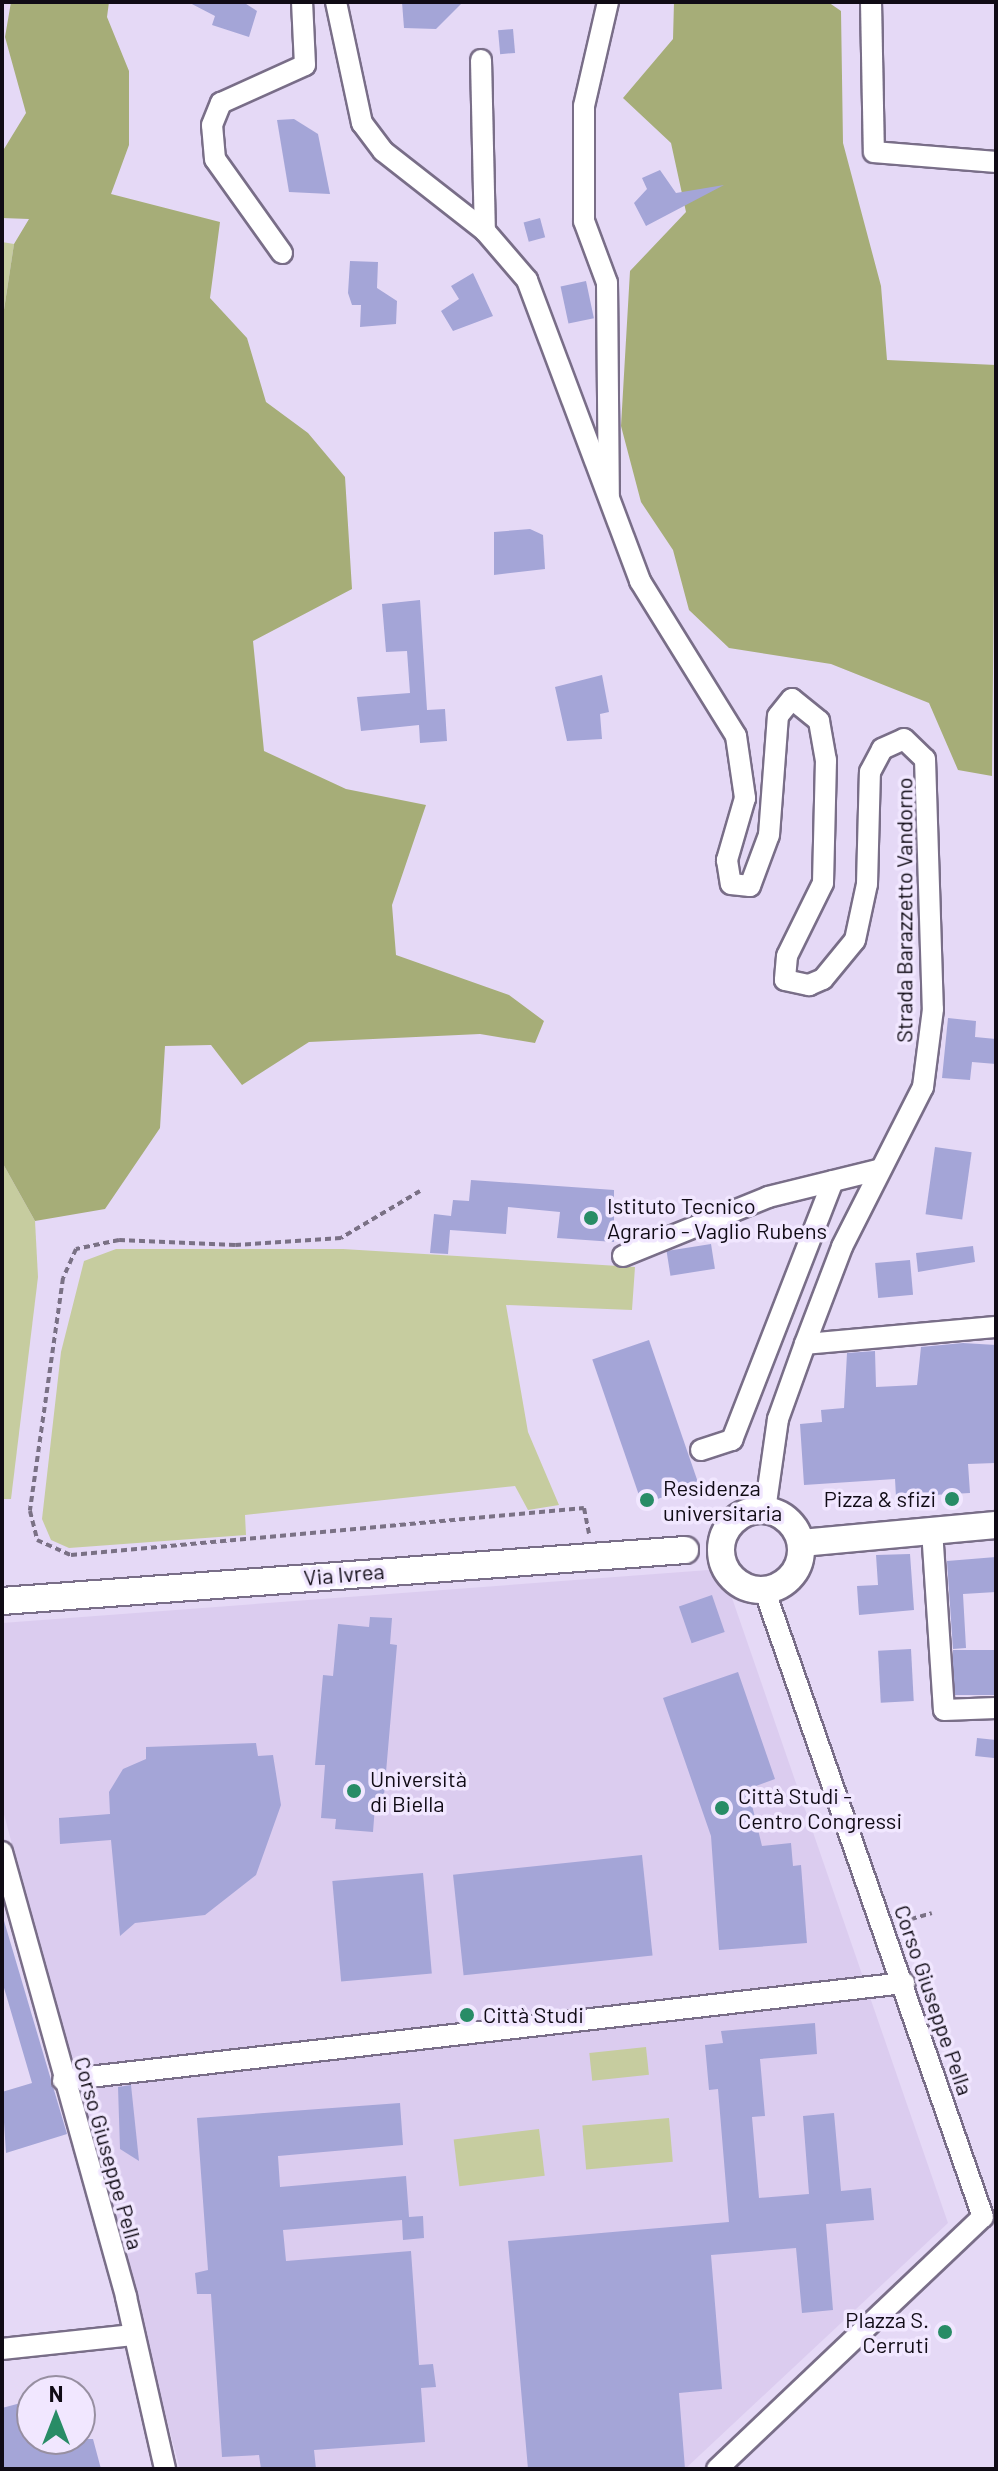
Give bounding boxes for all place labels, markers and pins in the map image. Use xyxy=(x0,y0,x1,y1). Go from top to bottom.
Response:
place label: Istituto Tecnico Agrario - Vaglio Rubens xyxy=(607,1192,827,1244)
marker: Istituto Tecnico Agrario - Vaglio Rubens xyxy=(582,1209,600,1227)
place label: Residenza universitaria xyxy=(663,1474,782,1526)
place label: Pizza & sfizi xyxy=(824,1486,936,1512)
marker: Pizza & sfizi xyxy=(943,1490,961,1508)
marker: Residenza universitaria xyxy=(638,1491,656,1509)
place label: Università di Biella xyxy=(370,1765,467,1816)
marker: Università di Biella xyxy=(345,1782,363,1800)
place label: Città Studi - Centro Congressi xyxy=(738,1782,902,1834)
marker: Città Studi - Centro Congressi xyxy=(713,1799,731,1817)
place label: Città Studi xyxy=(483,2002,584,2028)
marker: Città Studi xyxy=(458,2006,476,2024)
place label: PIazza S. Cerruti xyxy=(845,2306,929,2358)
marker: PIazza S. Cerruti xyxy=(936,2323,954,2341)

